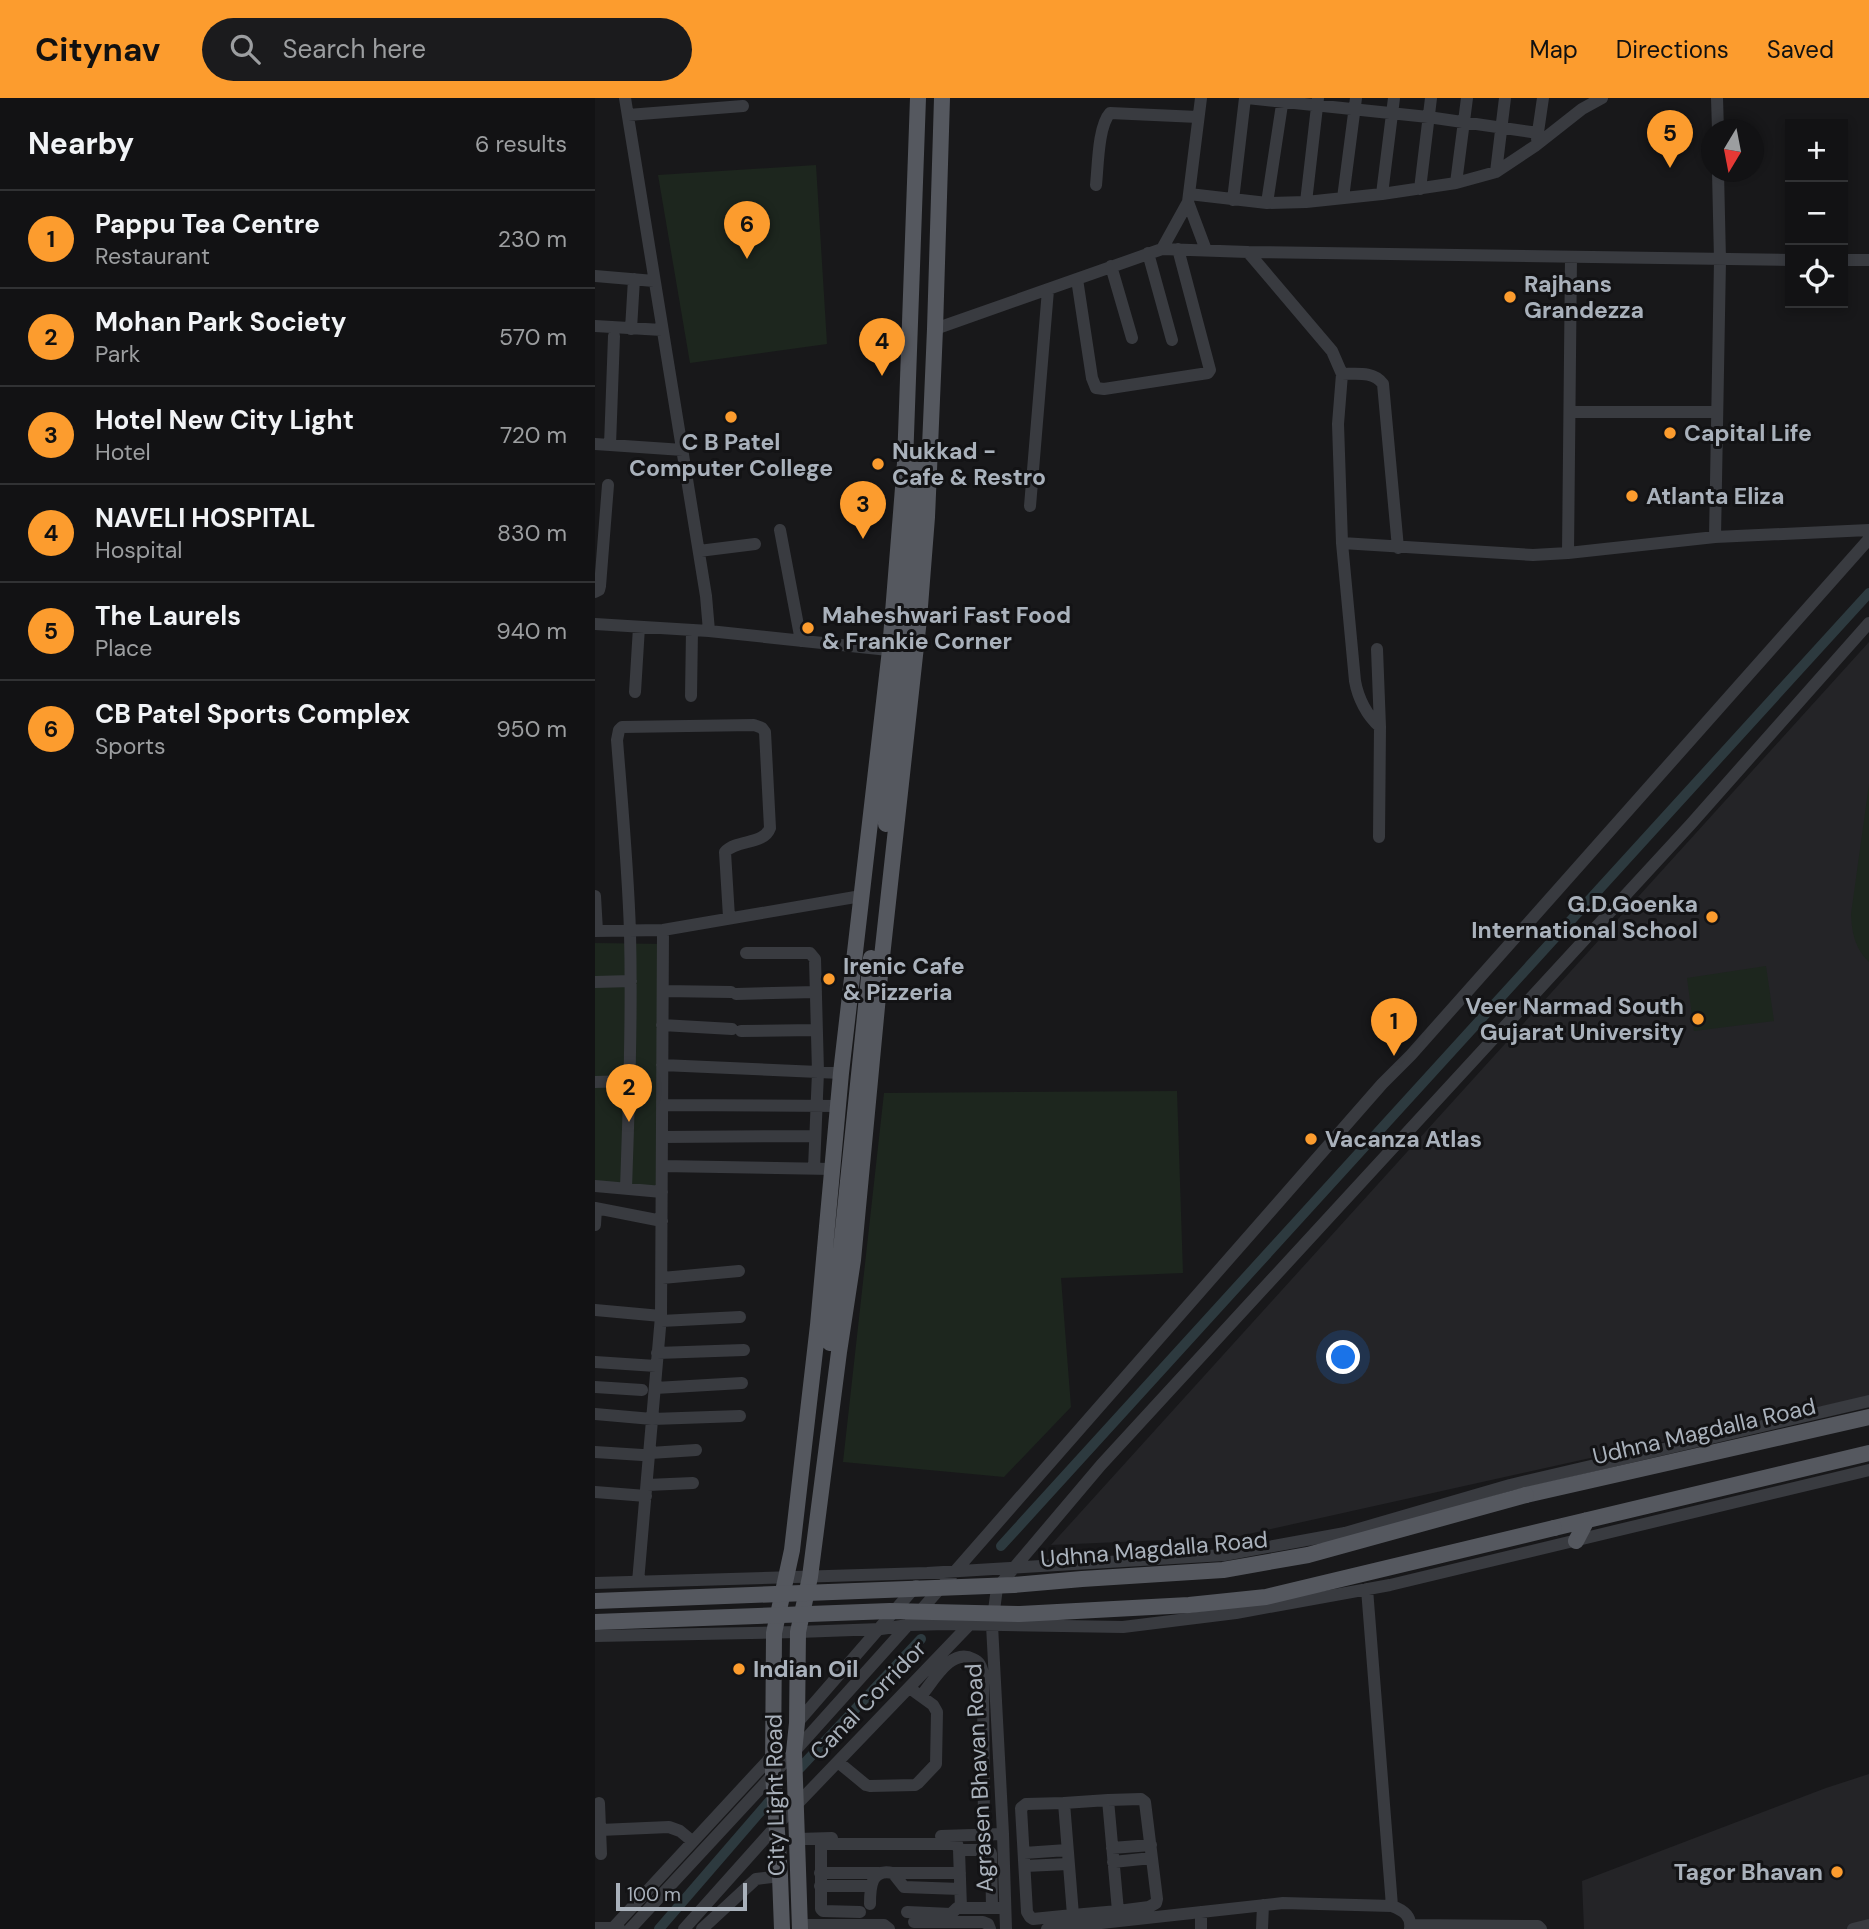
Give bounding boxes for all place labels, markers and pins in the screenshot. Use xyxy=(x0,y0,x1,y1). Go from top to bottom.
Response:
pin: 5 xyxy=(1647,110,1693,168)
pin: 6 xyxy=(724,201,770,259)
place label: Rajhans Grandezza xyxy=(1524,269,1644,325)
marker: Rajhans Grandezza xyxy=(1502,289,1518,305)
pin: 4 xyxy=(859,318,905,376)
marker: C B Patel Computer College xyxy=(723,409,739,425)
place label: Capital Life xyxy=(1684,418,1812,448)
marker: Capital Life xyxy=(1662,425,1678,441)
place label: C B Patel Computer College xyxy=(629,427,833,483)
place label: Nukkad - Cafe & Restro xyxy=(892,436,1046,492)
marker: Nukkad - Cafe & Restro xyxy=(870,456,886,472)
pin: 3 xyxy=(840,481,886,539)
place label: Atlanta Eliza xyxy=(1646,481,1784,511)
marker: Atlanta Eliza xyxy=(1624,488,1640,504)
place label: Maheshwari Fast Food & Frankie Corner xyxy=(822,600,1071,656)
marker: Maheshwari Fast Food & Frankie Corner xyxy=(800,620,816,636)
place label: G.D.Goenka International School xyxy=(1471,889,1698,945)
marker: G.D.Goenka International School xyxy=(1704,909,1720,925)
place label: Irenic Cafe & Pizzeria xyxy=(843,951,965,1007)
marker: Irenic Cafe & Pizzeria xyxy=(821,971,837,987)
place label: Veer Narmad South Gujarat University xyxy=(1465,991,1684,1047)
pin: 1 xyxy=(1371,998,1417,1056)
marker: Veer Narmad South Gujarat University xyxy=(1690,1011,1706,1027)
pin: 2 xyxy=(606,1064,652,1122)
place label: Vacanza Atlas xyxy=(1325,1124,1482,1154)
marker: Vacanza Atlas xyxy=(1303,1131,1319,1147)
place label: Indian Oil xyxy=(753,1654,858,1684)
marker: Indian Oil xyxy=(731,1661,747,1677)
place label: Tagor Bhavan xyxy=(1674,1857,1823,1887)
marker: Tagor Bhavan xyxy=(1829,1864,1845,1880)

